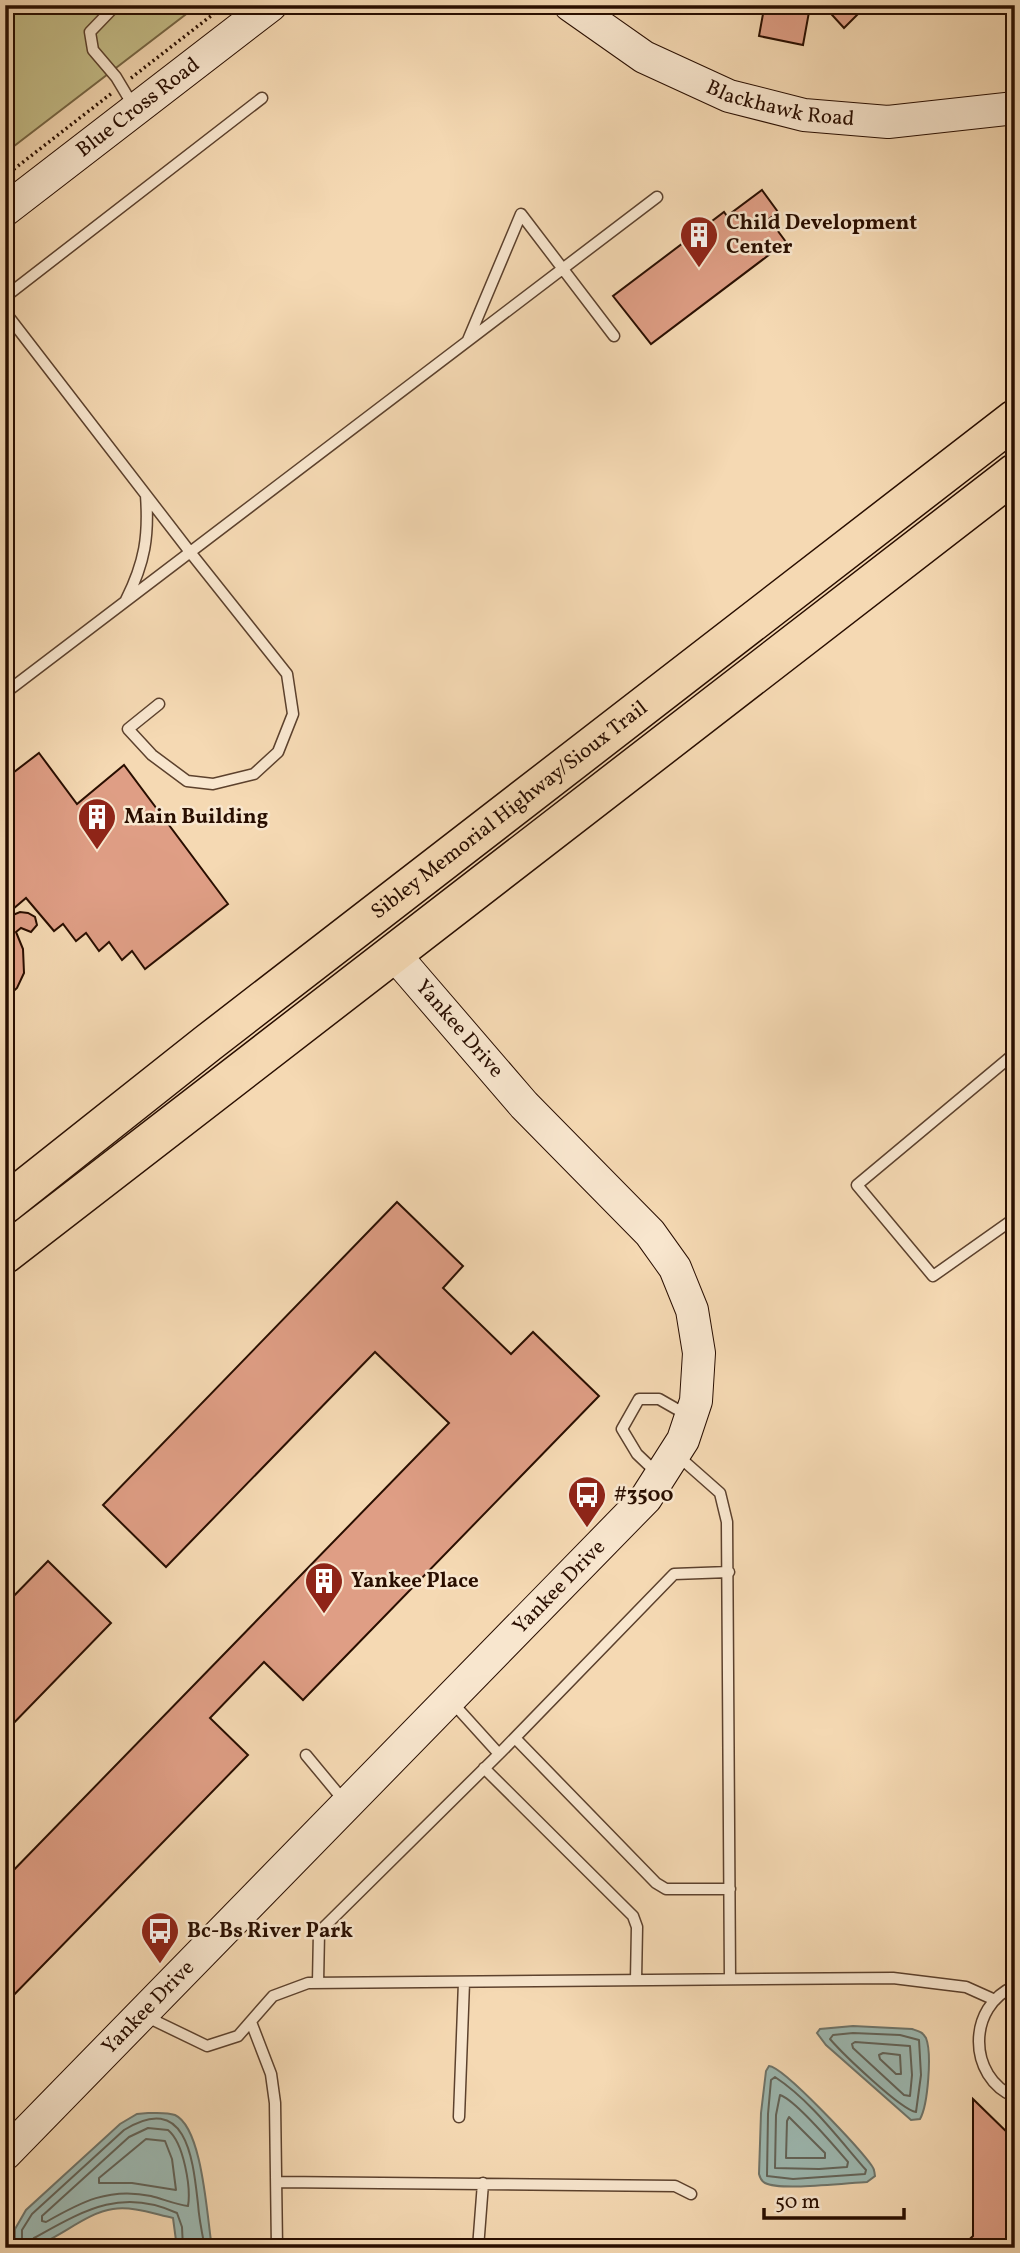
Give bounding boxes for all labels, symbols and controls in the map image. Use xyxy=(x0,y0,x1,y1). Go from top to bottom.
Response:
street label: Blue Cross Road xyxy=(70,51,206,164)
street label: Blackhawk Road xyxy=(701,73,856,134)
place label: Child Development Center xyxy=(726,209,917,262)
building icon: Child Development Center xyxy=(678,214,720,269)
street label: Sibley Memorial Highway/Sioux Trail xyxy=(365,694,654,926)
building icon: Main Building xyxy=(76,796,118,851)
place label: Main Building xyxy=(124,803,268,832)
street label: Yankee Drive xyxy=(408,974,510,1084)
bus stop icon: #3500 xyxy=(566,1474,608,1529)
place label: #3500 xyxy=(614,1481,674,1510)
street label: Yankee Drive xyxy=(506,1533,612,1640)
building icon: Yankee Place xyxy=(303,1560,345,1615)
place label: Yankee Place xyxy=(351,1567,479,1596)
bus stop icon: Bc-Bs River Park xyxy=(139,1910,181,1965)
place label: Bc-Bs River Park xyxy=(187,1917,353,1946)
street label: Yankee Drive xyxy=(95,1954,201,2061)
scale bar xyxy=(764,2176,904,2220)
text: 50 m xyxy=(775,2188,820,2217)

